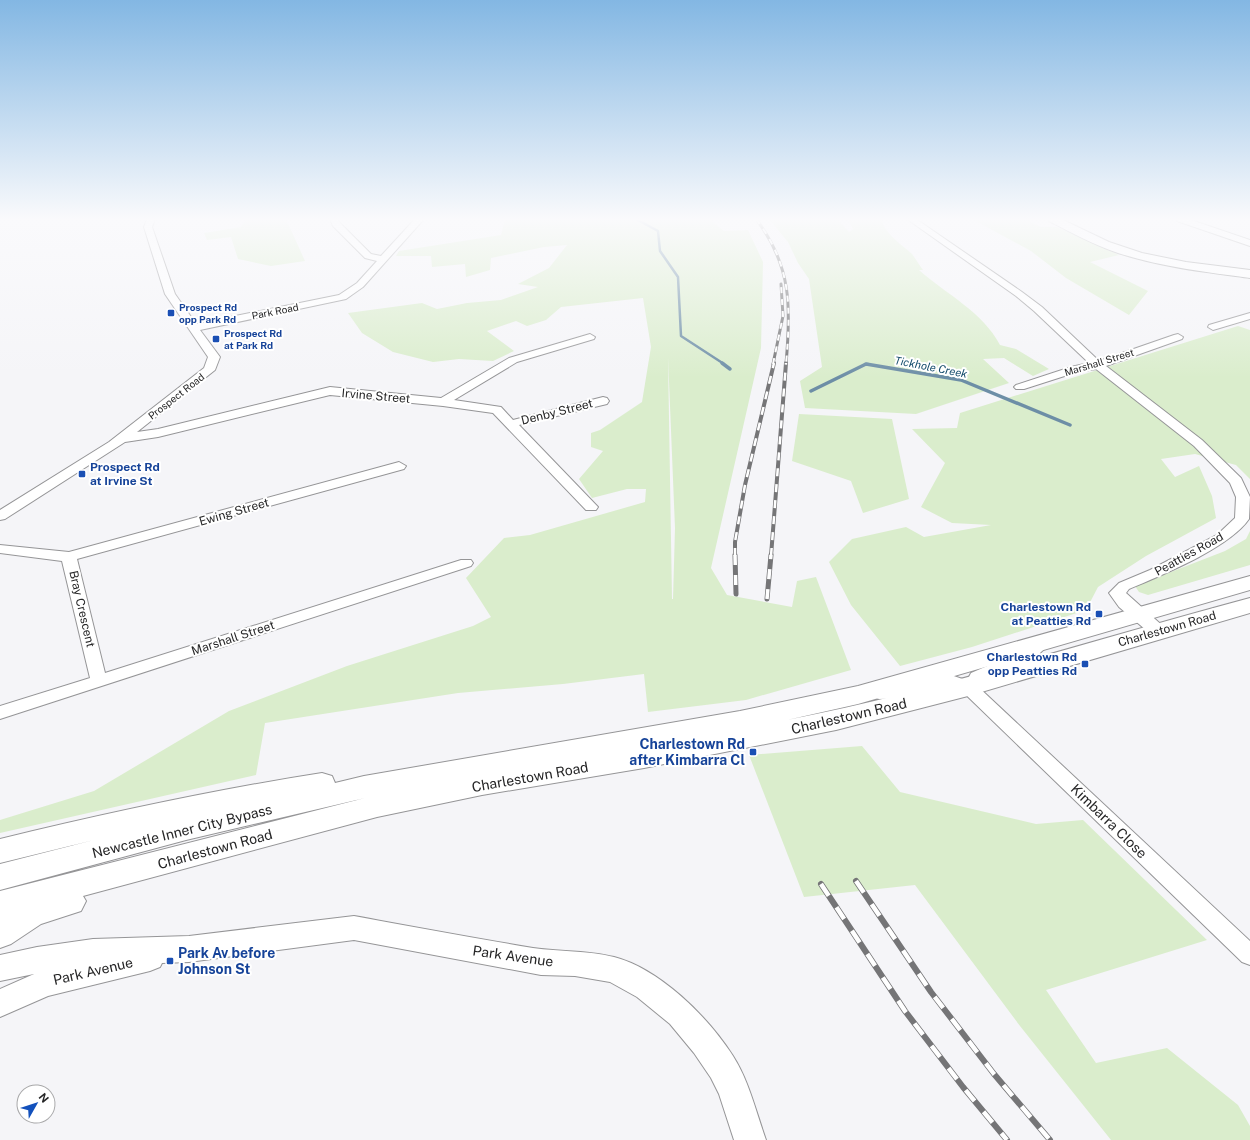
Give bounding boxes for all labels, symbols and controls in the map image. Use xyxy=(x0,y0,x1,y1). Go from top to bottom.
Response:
place label: Prospect Rd opp Park Rd xyxy=(179,301,237,325)
street label: Park Road xyxy=(251,301,299,321)
marker: Prospect Rd opp Park Rd xyxy=(166,308,176,318)
place label: Prospect Rd at Park Rd xyxy=(224,327,282,351)
marker: Prospect Rd at Park Rd xyxy=(211,334,221,344)
street label: Marshall Street xyxy=(1063,346,1135,378)
water label: Tickhole Creek xyxy=(894,354,968,380)
street label: Prospect Road xyxy=(146,370,206,422)
street label: Irvine Street xyxy=(341,386,411,406)
street label: Denby Street xyxy=(520,396,595,428)
place label: Prospect Rd at Irvine St xyxy=(90,460,160,488)
marker: Prospect Rd at Irvine St xyxy=(77,469,87,479)
street label: Ewing Street xyxy=(197,495,271,529)
street label: Peatties Road xyxy=(1152,529,1226,579)
street label: Bray Crescent xyxy=(66,569,98,649)
place label: Charlestown Rd at Peatties Rd xyxy=(1001,600,1091,628)
street label: Charlestown Road xyxy=(1116,608,1218,650)
marker: Charlestown Rd at Peatties Rd xyxy=(1094,609,1104,619)
street label: Marshall Street xyxy=(190,618,277,658)
place label: Charlestown Rd opp Peatties Rd xyxy=(987,650,1077,678)
marker: Charlestown Rd opp Peatties Rd xyxy=(1080,659,1090,669)
street label: Charlestown Road xyxy=(790,695,908,737)
place label: Charlestown Rd after Kimbarra Cl xyxy=(629,736,745,768)
marker: Charlestown Rd after Kimbarra Cl xyxy=(748,747,758,757)
street label: Charlestown Road xyxy=(470,759,590,795)
street label: Kimbarra Close xyxy=(1068,781,1150,861)
street label: Newcastle Inner City Bypass xyxy=(90,801,274,861)
street label: Charlestown Road xyxy=(156,826,274,872)
street label: Park Avenue xyxy=(472,942,554,970)
place label: Park Av before Johnson St xyxy=(178,945,275,977)
street label: Park Avenue xyxy=(52,954,134,988)
marker: Park Av before Johnson St xyxy=(165,956,175,966)
north arrow xyxy=(16,1084,56,1124)
text: N xyxy=(36,1091,51,1105)

